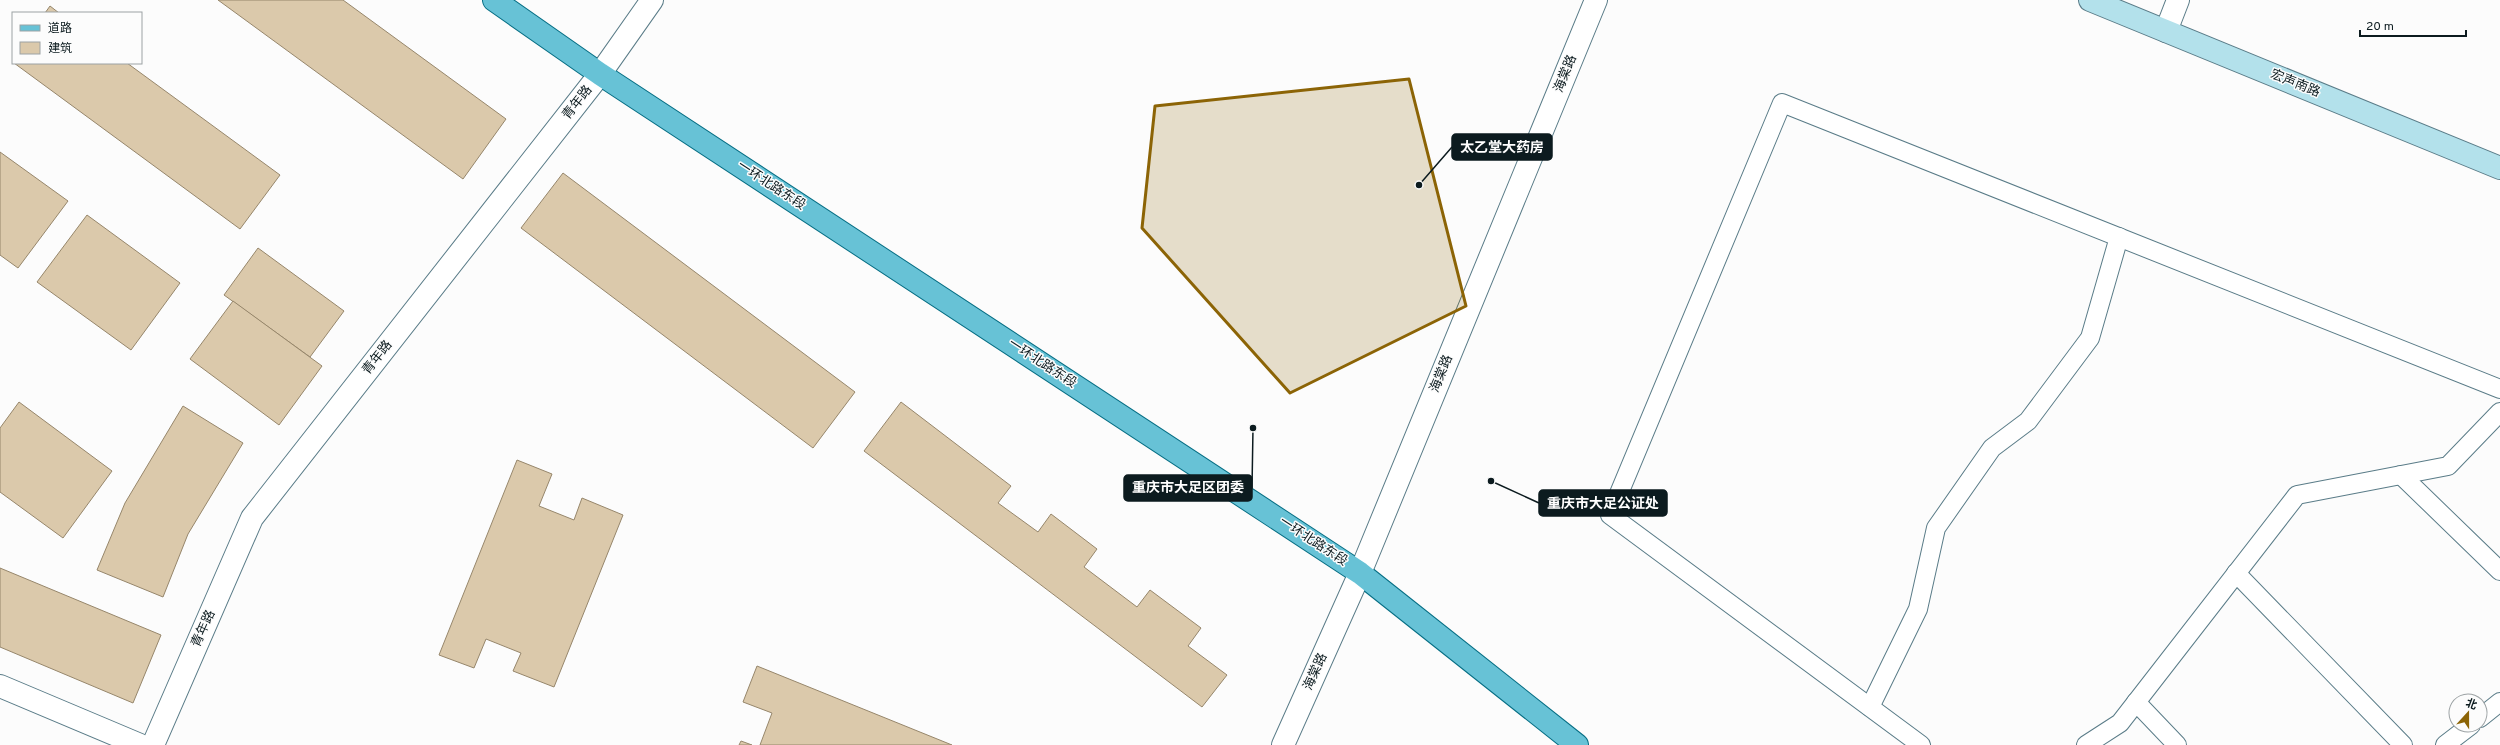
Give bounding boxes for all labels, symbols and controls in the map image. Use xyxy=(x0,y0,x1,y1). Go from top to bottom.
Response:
legend xyxy=(12,12,142,64)
scale bar xyxy=(2360,12,2466,38)
text: 20 m xyxy=(2366,19,2394,35)
text: 道路 xyxy=(48,21,72,37)
text: 建筑 xyxy=(48,41,72,57)
street label: 海棠路 xyxy=(1550,53,1581,95)
street label: 宏声南路 xyxy=(2268,66,2322,101)
street label: 青年路 xyxy=(560,83,596,123)
callout: 太乙堂大药房 xyxy=(1452,134,1552,160)
text: 太乙堂大药房 xyxy=(1460,140,1544,157)
street label: 一环北路东段 xyxy=(734,157,809,214)
street label: 一环北路东段 xyxy=(1005,335,1080,392)
street label: 青年路 xyxy=(360,338,396,378)
street label: 海棠路 xyxy=(1426,353,1457,395)
callout: 重庆市大足区团委 xyxy=(1124,475,1252,501)
text: 重庆市大足区团委 xyxy=(1132,479,1244,497)
callout: 重庆市大足公证处 xyxy=(1539,490,1667,516)
text: 重庆市大足公证处 xyxy=(1547,495,1659,513)
street label: 一环北路东段 xyxy=(1276,513,1351,570)
street label: 青年路 xyxy=(189,608,219,650)
street label: 海棠路 xyxy=(1300,651,1331,693)
north arrow xyxy=(2448,693,2488,733)
text: 北 xyxy=(2464,696,2479,713)

